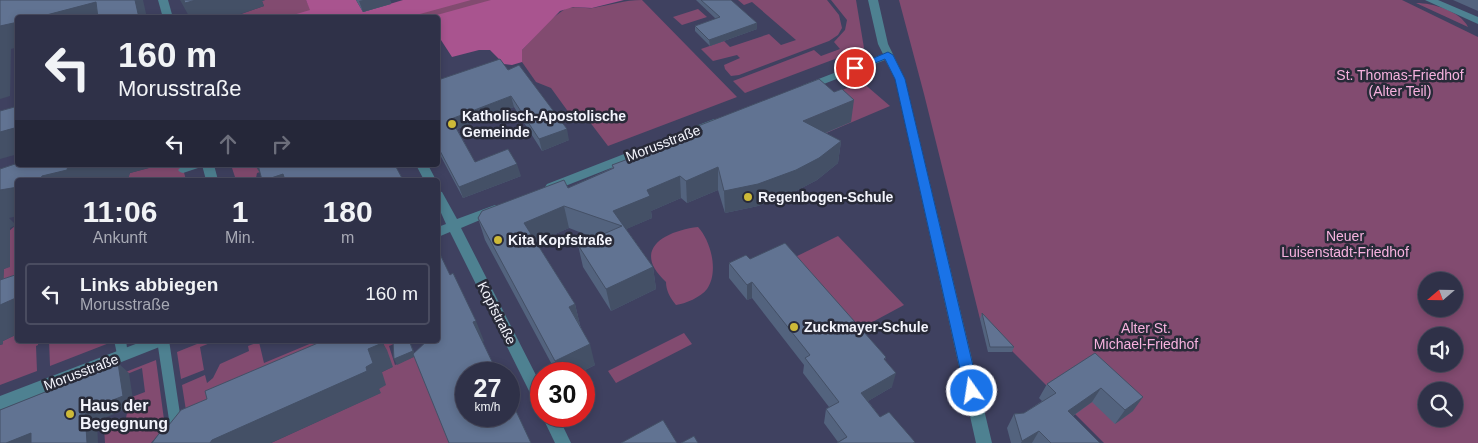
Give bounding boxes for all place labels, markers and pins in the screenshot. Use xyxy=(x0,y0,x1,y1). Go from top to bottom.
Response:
pin xyxy=(834,47,876,89)
place label: Katholisch-Apostolische Gemeinde xyxy=(462,108,626,140)
marker: Katholisch-Apostolische Gemeinde xyxy=(446,118,458,130)
place label: Regenbogen-Schule xyxy=(758,189,894,205)
marker: Regenbogen-Schule xyxy=(742,191,754,203)
place label: Kita Kopfstraße xyxy=(508,232,612,248)
marker: Kita Kopfstraße xyxy=(492,234,504,246)
place label: Zuckmayer-Schule xyxy=(804,319,929,335)
marker: Zuckmayer-Schule xyxy=(788,321,800,333)
place label: Haus der Begegnung xyxy=(80,397,168,432)
marker: Haus der Begegnung xyxy=(64,408,76,420)

